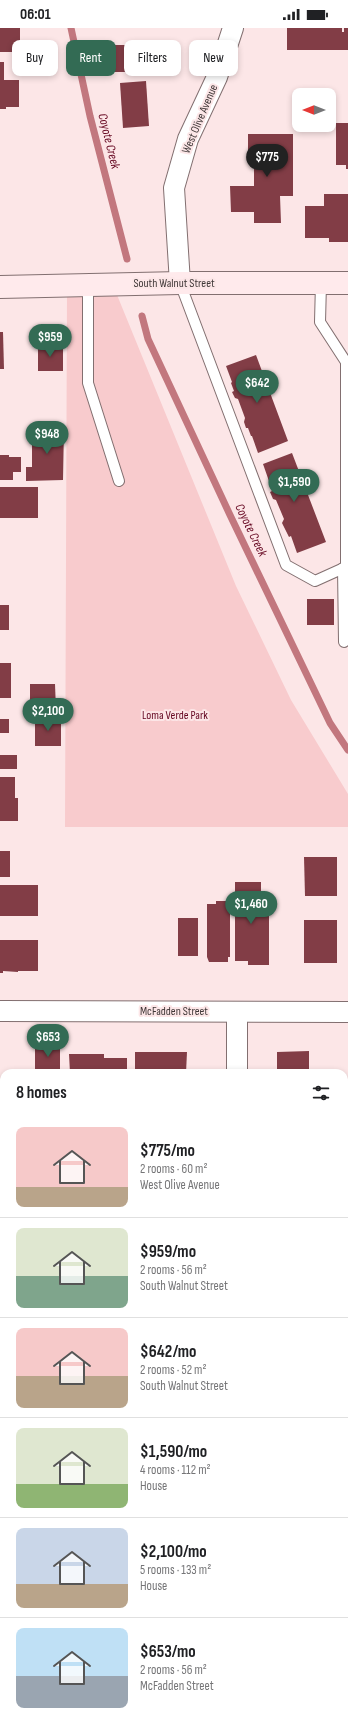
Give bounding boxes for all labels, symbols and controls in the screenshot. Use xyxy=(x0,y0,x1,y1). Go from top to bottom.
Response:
text: 06:01 xyxy=(20,5,51,24)
chip: Buy xyxy=(12,40,58,76)
chip: Rent xyxy=(66,40,116,76)
chip: Filters xyxy=(124,40,181,76)
chip: New xyxy=(189,40,238,76)
street label: West Olive Avenue xyxy=(179,82,221,156)
north arrow xyxy=(292,88,336,132)
map controls xyxy=(292,88,336,132)
water label: Coyote Creek xyxy=(94,112,124,172)
pin: $775 xyxy=(243,144,291,178)
text: $775 xyxy=(255,149,279,165)
street label: South Walnut Street xyxy=(133,276,215,291)
pin: $959 xyxy=(26,324,74,358)
text: $959 xyxy=(38,329,62,345)
pin: $642 xyxy=(233,370,281,404)
text: $642 xyxy=(245,375,269,391)
pin: $948 xyxy=(23,421,71,455)
text: $948 xyxy=(34,426,60,442)
pin: $1,590 xyxy=(261,469,327,503)
text: $1,590 xyxy=(277,474,311,490)
water label: Coyote Creek xyxy=(231,501,271,560)
pin: $2,100 xyxy=(15,698,81,732)
text: $2,100 xyxy=(32,703,64,719)
park label: Loma Verde Park xyxy=(142,708,208,723)
pin: $1,460 xyxy=(218,891,284,925)
text: $1,460 xyxy=(234,896,268,912)
street label: McFadden Street xyxy=(140,1004,208,1019)
pin: $653 xyxy=(24,1024,72,1058)
text: $653 xyxy=(36,1029,60,1045)
icon: filters xyxy=(310,1082,332,1104)
text: 8 homes xyxy=(16,1083,67,1103)
text: $775/mo xyxy=(140,1141,195,1161)
icon: home xyxy=(48,1143,96,1191)
text: 2 rooms · 60 m² xyxy=(140,1161,207,1177)
text: West Olive Avenue xyxy=(140,1177,220,1193)
text: $959/mo xyxy=(140,1242,196,1262)
icon: home xyxy=(48,1244,96,1292)
text: 2 rooms · 56 m² xyxy=(140,1262,207,1278)
text: South Walnut Street xyxy=(140,1278,228,1294)
text: $642/mo xyxy=(140,1342,196,1362)
icon: home xyxy=(48,1344,96,1392)
text: 2 rooms · 52 m² xyxy=(140,1362,207,1378)
text: South Walnut Street xyxy=(140,1378,228,1394)
text: $1,590/mo xyxy=(140,1442,207,1462)
icon: home xyxy=(48,1444,96,1492)
text: 4 rooms · 112 m² xyxy=(140,1462,211,1478)
text: House xyxy=(140,1478,167,1494)
text: $2,100/mo xyxy=(140,1542,207,1562)
icon: home xyxy=(48,1544,96,1592)
text: 5 rooms · 133 m² xyxy=(140,1562,211,1578)
text: House xyxy=(140,1578,167,1594)
text: $653/mo xyxy=(140,1642,196,1662)
icon: home xyxy=(48,1644,96,1692)
text: 2 rooms · 56 m² xyxy=(140,1662,207,1678)
text: McFadden Street xyxy=(140,1678,214,1694)

